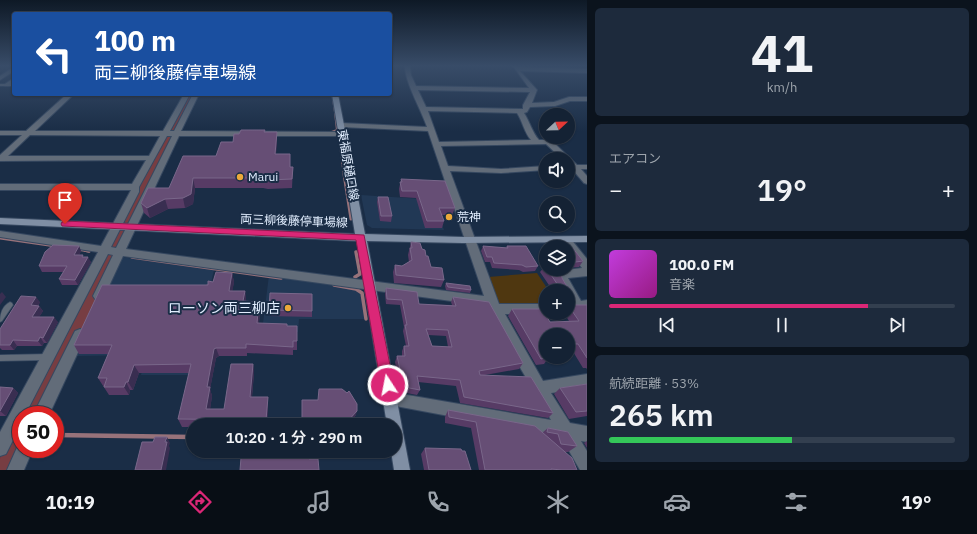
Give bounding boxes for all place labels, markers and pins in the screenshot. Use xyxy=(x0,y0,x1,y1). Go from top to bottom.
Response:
place label: Marui xyxy=(248,169,278,184)
marker: Marui xyxy=(235,172,245,182)
pin xyxy=(48,183,82,224)
place label: 荒神 xyxy=(457,209,481,224)
marker: 荒神 xyxy=(444,212,454,222)
place label: ローソン両三柳店 xyxy=(168,299,280,317)
marker: ローソン両三柳店 xyxy=(283,303,293,313)

